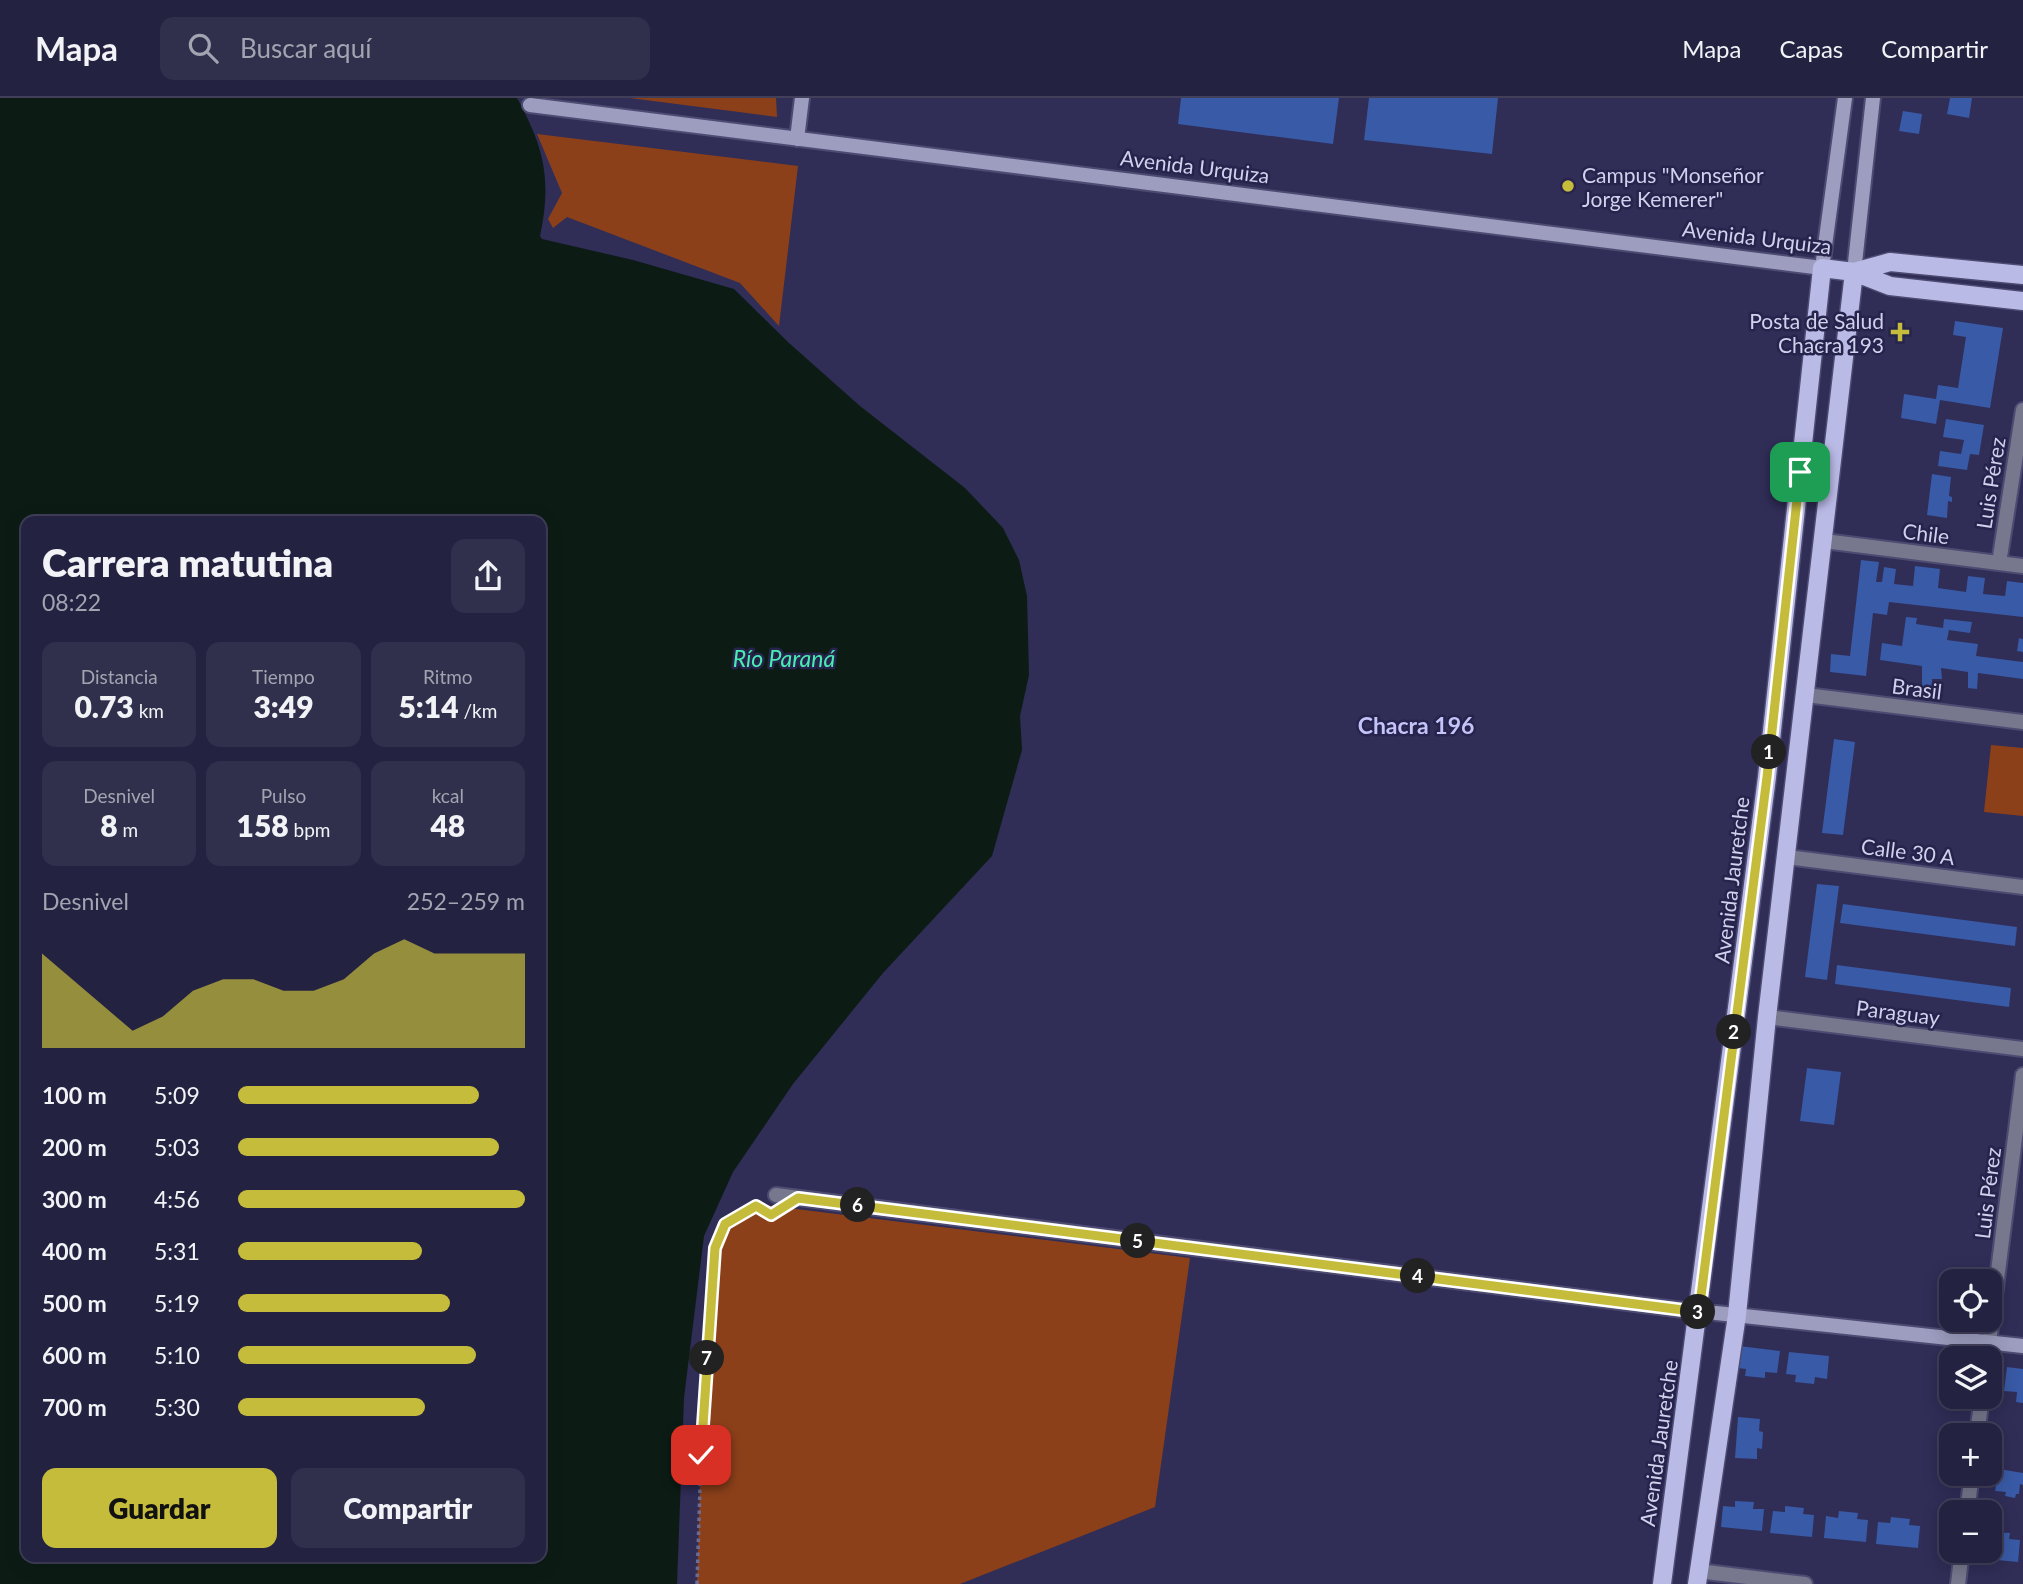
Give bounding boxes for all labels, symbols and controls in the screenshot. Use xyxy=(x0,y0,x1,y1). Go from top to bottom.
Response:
search box xyxy=(160,17,650,80)
text: Mapa xyxy=(35,28,118,68)
icon: search xyxy=(184,29,222,67)
text: Buscar aquí xyxy=(240,32,371,64)
text: Mapa xyxy=(1682,34,1741,63)
text: Capas xyxy=(1779,34,1843,63)
text: Compartir xyxy=(1881,34,1988,63)
street label: Avenida Urquiza xyxy=(1119,144,1271,188)
place label: Campus "Monseñor Jorge Kemerer" xyxy=(1582,162,1764,211)
marker: Campus "Monseñor Jorge Kemerer" xyxy=(1560,178,1576,194)
street label: Avenida Urquiza xyxy=(1681,215,1833,259)
place label: Posta de Salud Chacra 193 xyxy=(1749,308,1884,357)
marker: Posta de Salud Chacra 193 xyxy=(1890,322,1910,342)
street label: Luis Pérez xyxy=(1970,435,2010,531)
pin xyxy=(1770,442,1830,502)
icon: arrive xyxy=(1781,453,1819,491)
street label: Chile xyxy=(1901,518,1951,548)
text: Carrera matutina xyxy=(42,539,333,585)
button: share xyxy=(451,539,525,613)
text: 08:22 xyxy=(42,588,101,616)
water label: Río Paraná xyxy=(733,644,836,672)
text: Distancia xyxy=(81,665,158,688)
text: Tiempo xyxy=(252,665,315,688)
text: Ritmo xyxy=(423,665,473,688)
street label: Brasil xyxy=(1890,673,1944,703)
text: 0.73 xyxy=(74,688,134,724)
text: 3:49 xyxy=(253,688,314,724)
text: 5:14 xyxy=(398,688,459,724)
text: km xyxy=(134,699,164,722)
text: /km xyxy=(459,699,497,722)
district label: Chacra 196 xyxy=(1358,711,1474,739)
pin: 1 xyxy=(1752,734,1786,770)
text: 1 xyxy=(1763,740,1774,763)
text: Desnivel xyxy=(83,784,155,807)
text: Pulso xyxy=(261,784,306,807)
text: kcal xyxy=(432,784,464,807)
street label: Avenida Jauretche xyxy=(1708,795,1754,965)
text: 8 xyxy=(100,807,118,843)
text: 158 xyxy=(237,807,289,843)
text: 48 xyxy=(430,807,465,843)
text: m xyxy=(118,818,138,841)
text: bpm xyxy=(289,818,330,841)
street label: Calle 30 A xyxy=(1860,833,1957,869)
text: Desnivel xyxy=(42,887,129,915)
text: 252–259 m xyxy=(407,887,525,915)
street label: Paraguay xyxy=(1855,994,1942,1030)
pin: 2 xyxy=(1716,1014,1752,1049)
text: 2 xyxy=(1728,1020,1739,1043)
text: 100 m xyxy=(42,1081,107,1109)
text: 5:09 xyxy=(154,1081,200,1109)
text: 200 m xyxy=(42,1133,107,1161)
text: 5:03 xyxy=(154,1133,200,1161)
street label: Luis Pérez xyxy=(1969,1146,2005,1240)
text: 300 m xyxy=(42,1185,107,1213)
text: 4:56 xyxy=(154,1185,200,1213)
pin: 6 xyxy=(840,1188,876,1222)
text: 6 xyxy=(852,1193,863,1216)
pin: 5 xyxy=(1120,1224,1156,1258)
text: 5 xyxy=(1132,1229,1143,1252)
text: 400 m xyxy=(42,1237,107,1265)
text: 5:31 xyxy=(154,1237,200,1265)
pin: 4 xyxy=(1400,1258,1436,1294)
text: 4 xyxy=(1412,1264,1423,1287)
map controls xyxy=(1939,1269,2002,1563)
button: locate xyxy=(1939,1269,2002,1332)
text: 500 m xyxy=(42,1289,107,1317)
text: 5:19 xyxy=(154,1289,200,1317)
pin: 3 xyxy=(1680,1294,1716,1330)
text: 3 xyxy=(1692,1300,1703,1323)
pin: 7 xyxy=(690,1340,724,1376)
text: 600 m xyxy=(42,1341,107,1369)
text: 5:10 xyxy=(154,1341,200,1369)
text: 7 xyxy=(701,1346,712,1369)
button: layers xyxy=(1939,1346,2002,1409)
street label: Avenida Jauretche xyxy=(1634,1358,1682,1528)
text: 700 m xyxy=(42,1393,107,1421)
text: 5:30 xyxy=(154,1393,200,1421)
button: + xyxy=(1939,1423,2002,1486)
pin xyxy=(671,1425,731,1485)
icon: check xyxy=(682,1436,720,1474)
button: Guardar xyxy=(42,1468,277,1548)
button: Compartir xyxy=(291,1468,525,1548)
button: − xyxy=(1939,1500,2002,1563)

